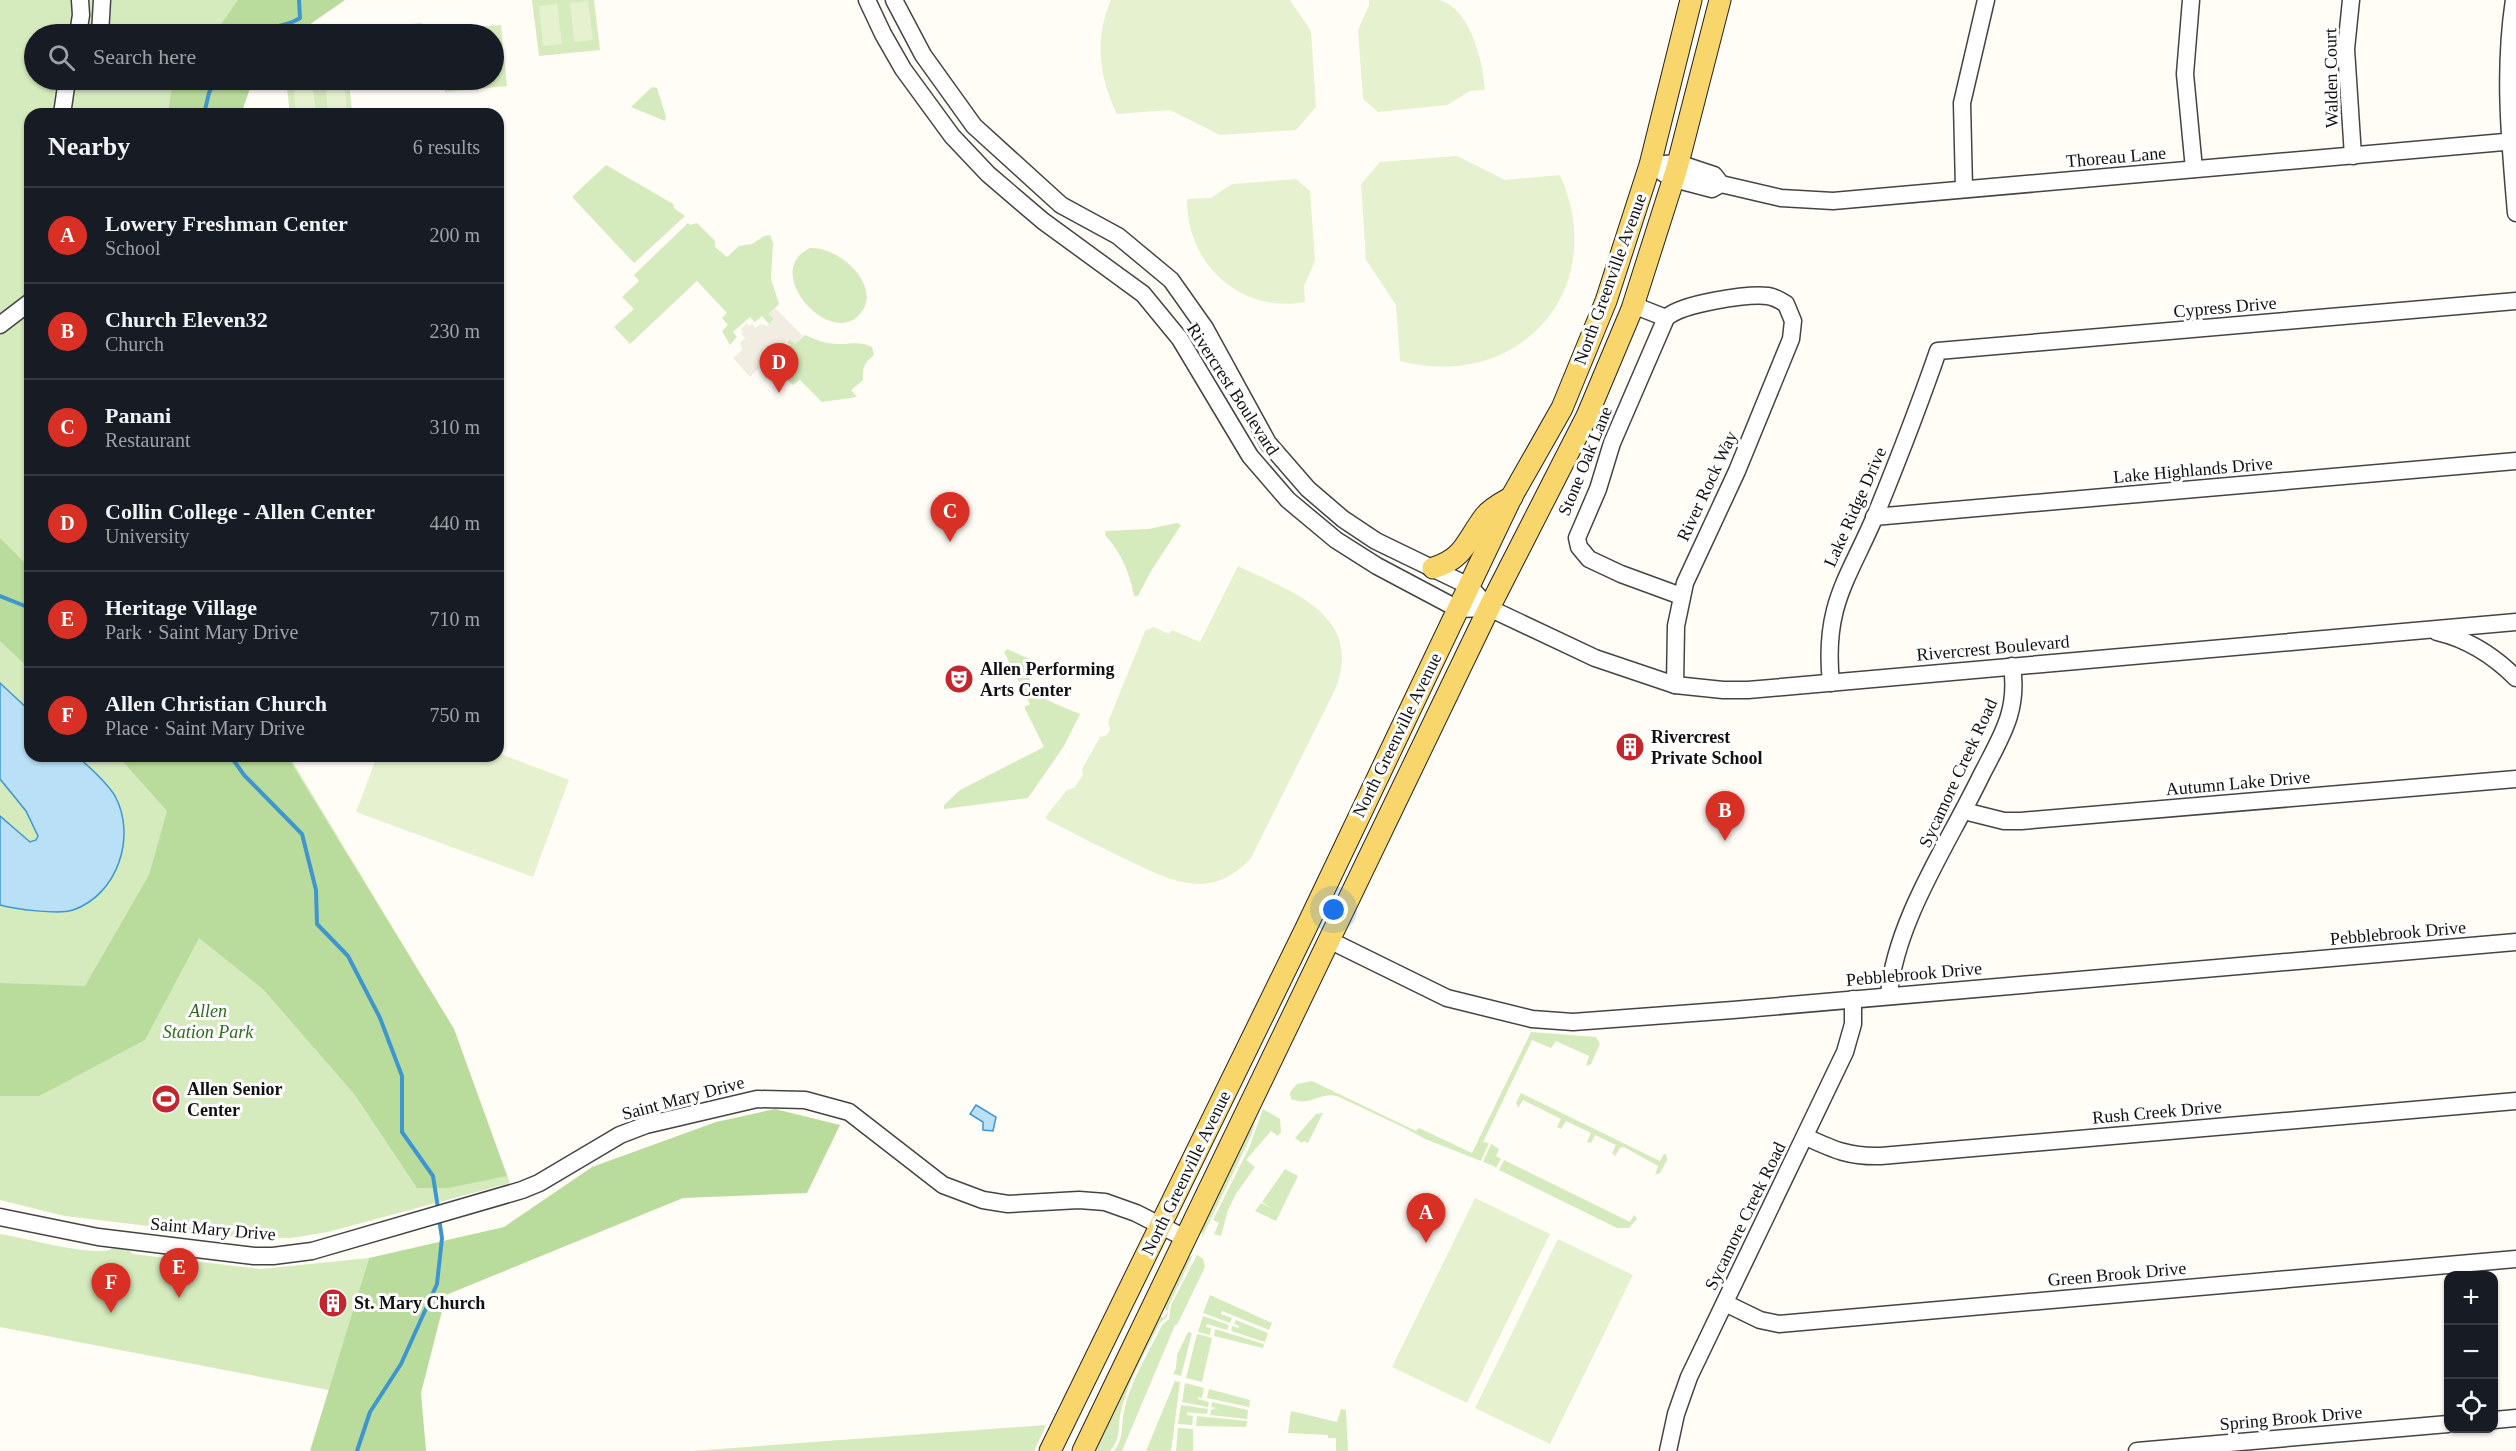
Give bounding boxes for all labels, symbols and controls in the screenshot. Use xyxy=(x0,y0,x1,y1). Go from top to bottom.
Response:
search box xyxy=(24,24,504,90)
street label: Walden Court xyxy=(2320,28,2342,128)
icon: search xyxy=(45,41,78,74)
text: Search here xyxy=(93,44,196,69)
text: Nearby xyxy=(48,132,130,161)
text: 6 results xyxy=(413,136,480,158)
street label: Thoreau Lane xyxy=(2065,143,2167,171)
street label: North Greenville Avenue xyxy=(1570,191,1650,367)
text: Lowery Freshman Center xyxy=(105,211,348,236)
text: A xyxy=(60,224,75,246)
text: 200 m xyxy=(429,224,480,246)
text: School xyxy=(105,237,161,259)
street label: Cypress Drive xyxy=(2173,293,2277,321)
text: Church Eleven32 xyxy=(105,307,268,332)
street label: Rivercrest Boulevard xyxy=(1183,319,1283,459)
text: B xyxy=(61,320,74,342)
text: 230 m xyxy=(429,320,480,342)
text: Church xyxy=(105,333,164,355)
pin: D xyxy=(760,344,798,393)
text: Panani xyxy=(105,403,171,428)
street label: Stone Oak Lane xyxy=(1554,403,1616,519)
text: C xyxy=(60,416,75,438)
text: 310 m xyxy=(429,416,480,438)
street label: River Rock Way xyxy=(1673,428,1741,544)
text: Restaurant xyxy=(105,429,191,451)
street label: Lake Ridge Drive xyxy=(1820,444,1890,570)
street label: Lake Highlands Drive xyxy=(2112,453,2274,487)
pin: C xyxy=(930,492,970,542)
text: Collin College - Allen Center xyxy=(105,499,375,524)
text: D xyxy=(60,512,75,534)
text: 440 m xyxy=(429,512,480,534)
text: University xyxy=(105,525,189,547)
text: Heritage Village xyxy=(105,595,257,620)
text: E xyxy=(61,608,74,630)
text: 710 m xyxy=(429,608,480,630)
text: Park · Saint Mary Drive xyxy=(105,621,298,643)
street label: Rivercrest Boulevard xyxy=(1916,631,2070,665)
street label: North Greenville Avenue xyxy=(1348,649,1446,821)
place label: Allen Performing Arts Center xyxy=(980,659,1114,700)
theatre icon: Allen Performing Arts Center xyxy=(943,663,975,695)
text: Allen Christian Church xyxy=(105,691,327,716)
street label: Sycamore Creek Road xyxy=(1915,695,2001,851)
text: F xyxy=(61,704,74,726)
text: 750 m xyxy=(429,704,480,726)
text: Place · Saint Mary Drive xyxy=(105,717,305,739)
place label: Rivercrest Private School xyxy=(1651,727,1762,768)
building icon: Rivercrest Private School xyxy=(1614,731,1646,763)
street label: Autumn Lake Drive xyxy=(2165,767,2311,799)
pin: B xyxy=(1706,792,1744,841)
your location xyxy=(1319,895,1348,924)
street label: Pebblebrook Drive xyxy=(2329,917,2467,949)
street label: Pebblebrook Drive xyxy=(1845,958,1983,990)
park label: Allen Station Park xyxy=(163,1001,254,1042)
street label: Saint Mary Drive xyxy=(620,1072,746,1124)
place label: Allen Senior Center xyxy=(187,1079,283,1120)
sports icon: Allen Senior Center xyxy=(150,1083,182,1115)
street label: North Greenville Avenue xyxy=(1137,1087,1235,1259)
street label: Rush Creek Drive xyxy=(2091,1096,2223,1128)
street label: Sycamore Creek Road xyxy=(1701,1139,1789,1293)
pin: A xyxy=(1406,1194,1446,1243)
street label: Saint Mary Drive xyxy=(149,1214,277,1244)
pin: E xyxy=(160,1248,198,1298)
street label: Green Brook Drive xyxy=(2047,1258,2187,1290)
pin: F xyxy=(92,1264,130,1313)
map controls xyxy=(2444,1271,2498,1433)
button: + xyxy=(2444,1271,2498,1325)
building icon: St. Mary Church xyxy=(317,1287,349,1319)
place label: St. Mary Church xyxy=(354,1293,485,1313)
button: − xyxy=(2444,1325,2498,1379)
button: locate xyxy=(2444,1379,2498,1433)
street label: Spring Brook Drive xyxy=(2219,1402,2363,1434)

